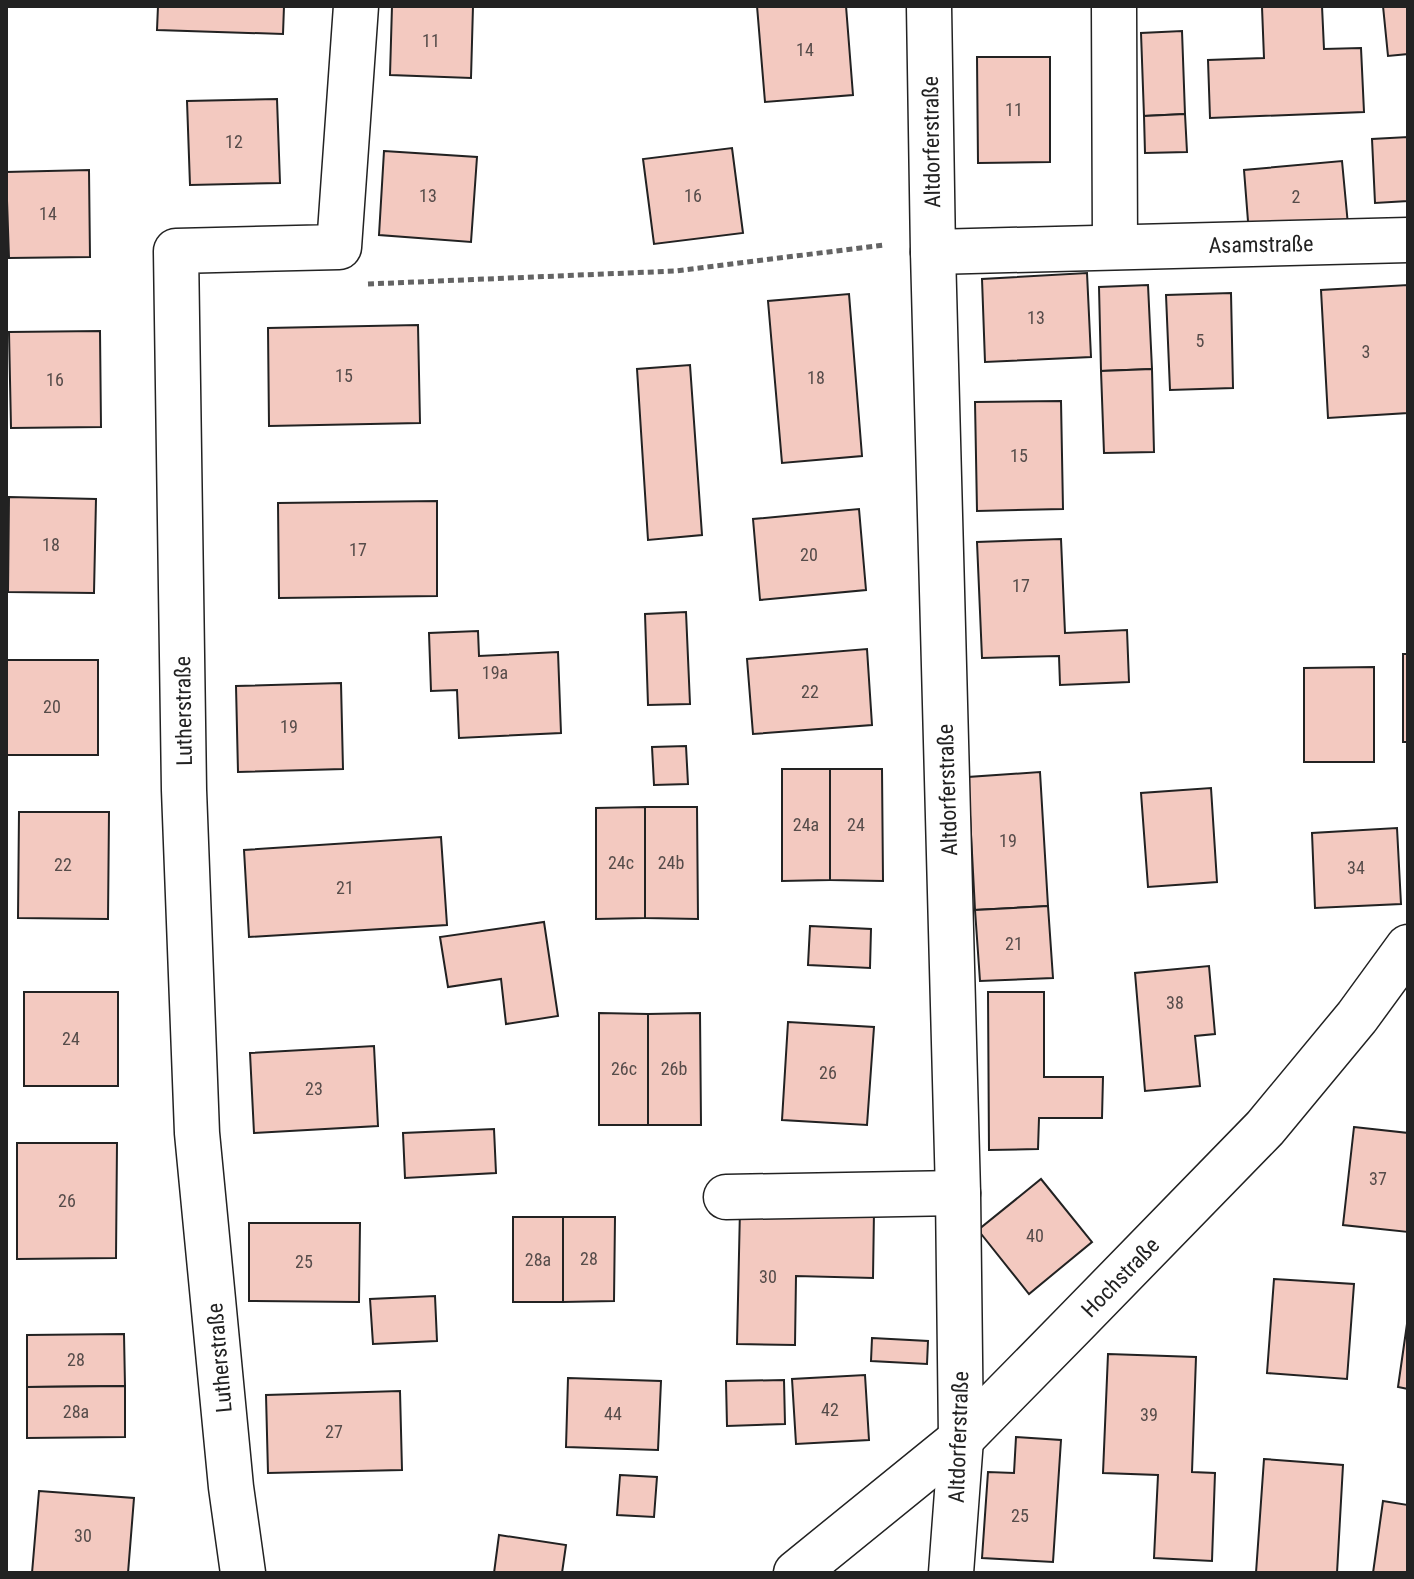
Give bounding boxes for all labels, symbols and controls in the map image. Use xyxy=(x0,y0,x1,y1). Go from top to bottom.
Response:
house number: 11 xyxy=(422,30,440,51)
house number: 14 xyxy=(796,39,814,60)
street label: Altdorferstraße xyxy=(918,76,945,208)
house number: 11 xyxy=(1005,99,1023,120)
house number: 12 xyxy=(225,131,243,152)
house number: 13 xyxy=(419,185,437,206)
house number: 16 xyxy=(684,185,702,206)
house number: 2 xyxy=(1292,186,1301,207)
house number: 14 xyxy=(39,203,57,224)
street label: Asamstraße xyxy=(1208,231,1314,258)
house number: 13 xyxy=(1027,307,1045,328)
house number: 5 xyxy=(1196,330,1205,351)
house number: 3 xyxy=(1362,341,1370,362)
house number: 15 xyxy=(335,365,353,386)
house number: 18 xyxy=(807,367,825,388)
house number: 16 xyxy=(46,369,64,390)
house number: 15 xyxy=(1010,445,1028,466)
house number: 18 xyxy=(42,534,60,555)
house number: 17 xyxy=(349,539,367,560)
house number: 20 xyxy=(800,544,818,565)
house number: 17 xyxy=(1012,575,1030,596)
street label: Lutherstraße xyxy=(170,656,197,766)
house number: 19a xyxy=(482,662,508,683)
house number: 22 xyxy=(801,681,819,702)
house number: 20 xyxy=(43,696,61,717)
house number: 19 xyxy=(280,716,298,737)
street label: Altdorferstraße xyxy=(933,724,962,856)
house number: 24a xyxy=(793,814,819,835)
house number: 24 xyxy=(847,814,865,835)
house number: 19 xyxy=(999,830,1017,851)
house number: 24c xyxy=(608,852,634,873)
house number: 24b xyxy=(658,852,684,873)
house number: 22 xyxy=(54,854,72,875)
house number: 34 xyxy=(1347,857,1365,878)
house number: 21 xyxy=(336,877,354,898)
house number: 21 xyxy=(1005,933,1023,954)
house number: 38 xyxy=(1166,992,1184,1013)
house number: 24 xyxy=(62,1028,80,1049)
house number: 26c xyxy=(611,1058,637,1079)
house number: 26b xyxy=(661,1058,687,1079)
house number: 26 xyxy=(819,1062,837,1083)
house number: 23 xyxy=(305,1078,323,1099)
house number: 37 xyxy=(1369,1168,1387,1189)
house number: 26 xyxy=(58,1190,76,1211)
house number: 40 xyxy=(1026,1225,1044,1246)
street label: Hochstraße xyxy=(1076,1232,1164,1322)
house number: 28 xyxy=(580,1248,598,1269)
house number: 28a xyxy=(525,1249,551,1270)
house number: 25 xyxy=(295,1251,313,1272)
house number: 30 xyxy=(759,1266,777,1287)
street label: Lutherstraße xyxy=(202,1302,237,1414)
house number: 28 xyxy=(67,1349,85,1370)
street label: Altdorferstraße xyxy=(944,1371,973,1503)
house number: 42 xyxy=(821,1399,839,1420)
house number: 28a xyxy=(63,1401,89,1422)
house number: 44 xyxy=(604,1403,622,1424)
house number: 39 xyxy=(1140,1404,1158,1425)
house number: 27 xyxy=(325,1421,343,1442)
house number: 25 xyxy=(1011,1505,1029,1526)
house number: 30 xyxy=(74,1525,92,1546)

